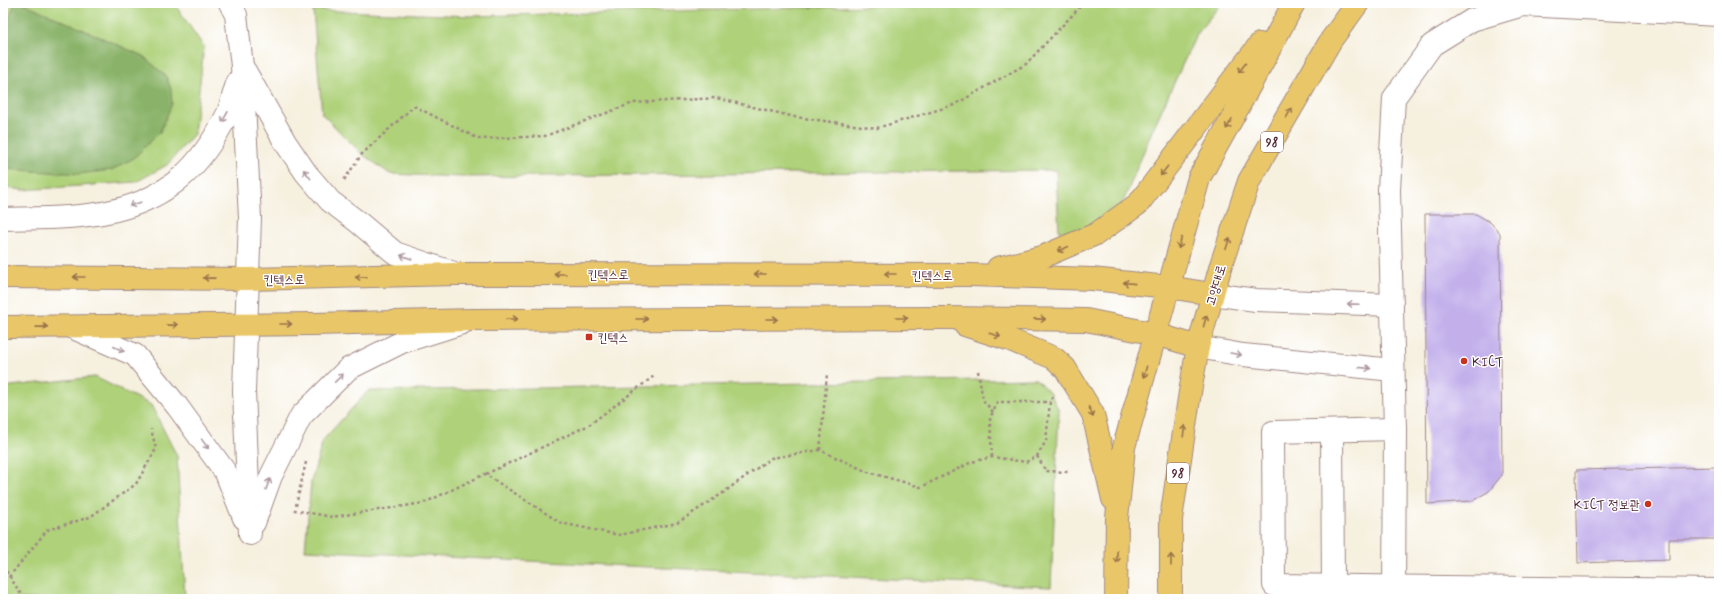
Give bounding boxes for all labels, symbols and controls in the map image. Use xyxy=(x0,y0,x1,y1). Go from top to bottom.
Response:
one-way arrow xyxy=(1238,62,1246,73)
one-way arrow xyxy=(1285,107,1293,119)
one-way arrow xyxy=(221,110,229,122)
one-way arrow xyxy=(1225,118,1233,130)
road number: 98 xyxy=(1261,132,1283,152)
one-way arrow xyxy=(1159,165,1168,176)
one-way arrow xyxy=(303,169,311,180)
one-way arrow xyxy=(128,201,141,208)
one-way arrow xyxy=(1176,237,1183,250)
one-way arrow xyxy=(1225,238,1233,250)
one-way arrow xyxy=(1057,245,1069,253)
one-way arrow xyxy=(399,253,412,260)
street label: 고양대로 xyxy=(1203,263,1230,308)
street label: 킨텍스로 xyxy=(587,267,629,284)
street label: 킨텍스로 xyxy=(911,268,953,285)
one-way arrow xyxy=(554,270,567,278)
one-way arrow xyxy=(754,270,767,278)
one-way arrow xyxy=(884,270,897,278)
street label: 킨텍스로 xyxy=(263,272,305,289)
one-way arrow xyxy=(73,273,86,281)
one-way arrow xyxy=(355,273,368,281)
one-way arrow xyxy=(203,275,216,282)
one-way arrow xyxy=(1123,279,1136,286)
one-way arrow xyxy=(1347,300,1360,307)
one-way arrow xyxy=(895,314,908,322)
one-way arrow xyxy=(1202,314,1209,327)
one-way arrow xyxy=(505,315,518,323)
one-way arrow xyxy=(635,315,648,323)
one-way arrow xyxy=(765,315,778,323)
one-way arrow xyxy=(1033,315,1046,323)
one-way arrow xyxy=(165,321,178,329)
one-way arrow xyxy=(279,321,292,328)
one-way arrow xyxy=(35,323,48,331)
place label: 킨텍스 xyxy=(597,330,628,347)
marker: 킨텍스 xyxy=(584,332,594,342)
one-way arrow xyxy=(988,332,1001,339)
one-way arrow xyxy=(113,345,125,353)
one-way arrow xyxy=(1229,350,1242,358)
place label: KICT xyxy=(1472,354,1504,371)
marker: KICT xyxy=(1459,356,1469,366)
one-way arrow xyxy=(1359,364,1372,371)
one-way arrow xyxy=(1141,365,1148,378)
one-way arrow xyxy=(334,373,344,383)
one-way arrow xyxy=(1088,406,1096,418)
one-way arrow xyxy=(1180,425,1188,438)
one-way arrow xyxy=(201,439,209,450)
road number: 98 xyxy=(1167,463,1189,483)
one-way arrow xyxy=(264,478,272,490)
place label: KICT 정보관 xyxy=(1574,497,1640,514)
marker: KICT 정보관 xyxy=(1643,499,1653,509)
one-way arrow xyxy=(1113,550,1120,563)
one-way arrow xyxy=(1167,554,1175,567)

